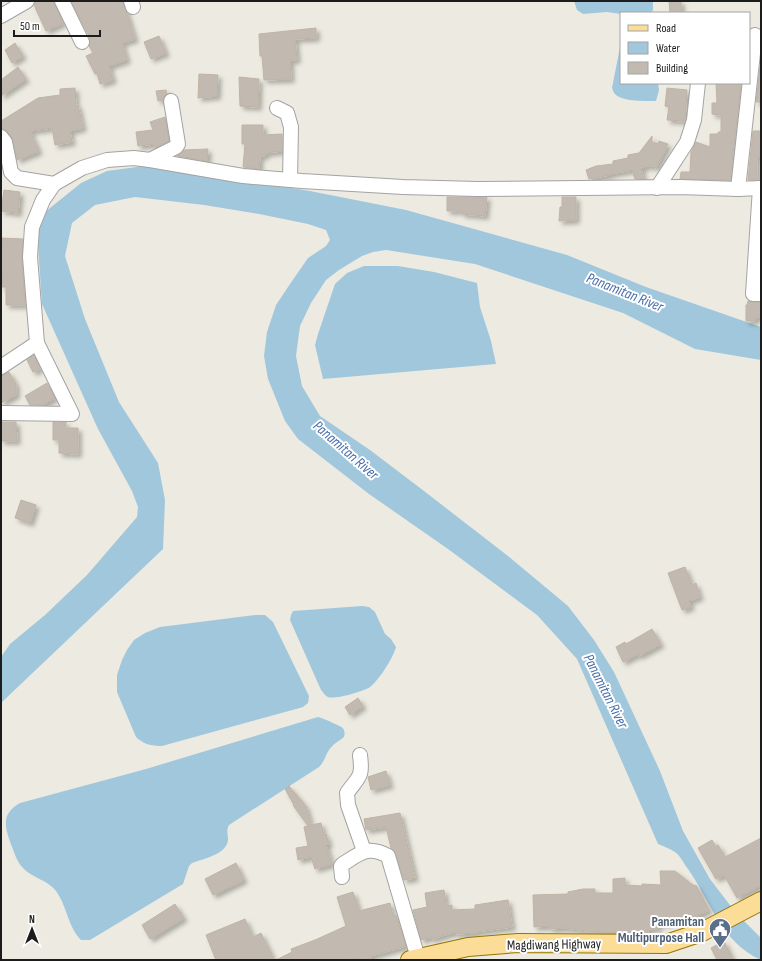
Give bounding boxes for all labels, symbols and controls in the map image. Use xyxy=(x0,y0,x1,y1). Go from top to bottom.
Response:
scale bar xyxy=(14,12,100,38)
legend xyxy=(620,12,750,84)
text: 50 m xyxy=(20,19,40,34)
text: Road xyxy=(656,21,676,36)
text: Water xyxy=(656,41,680,56)
text: Building xyxy=(656,61,688,76)
water label: Panamitan River xyxy=(584,268,667,317)
water label: Panamitan River xyxy=(309,417,383,485)
water label: Panamitan River xyxy=(579,651,633,732)
north arrow xyxy=(12,909,52,949)
text: N xyxy=(29,913,35,926)
place label: Panamitan Multipurpose Hall xyxy=(618,913,704,946)
public building icon: Panamitan Multipurpose Hall xyxy=(707,916,733,949)
street label: Magdiwang Highway xyxy=(507,935,602,954)

